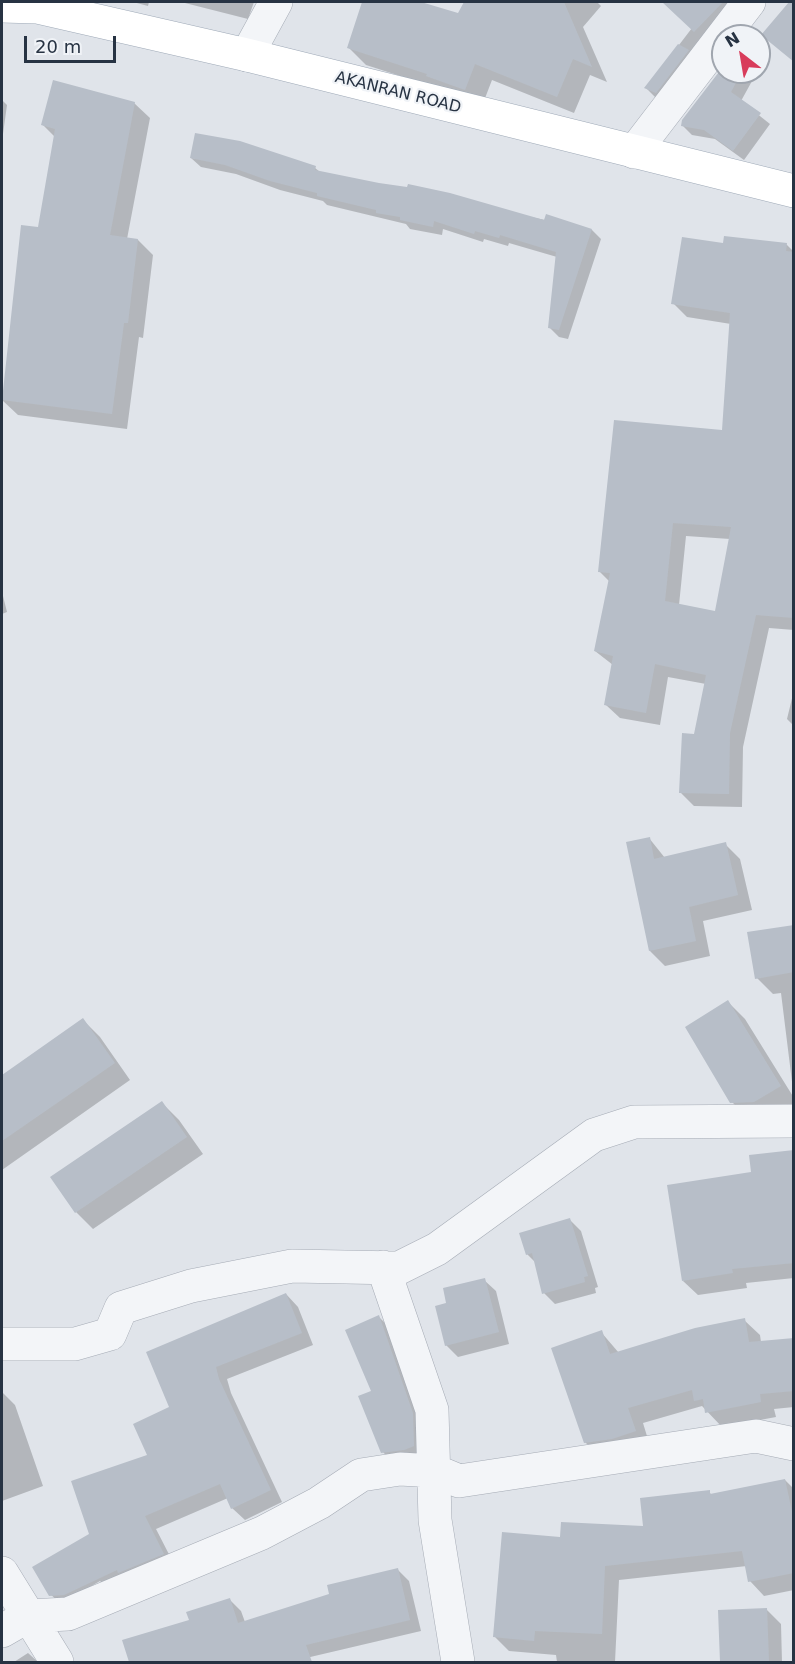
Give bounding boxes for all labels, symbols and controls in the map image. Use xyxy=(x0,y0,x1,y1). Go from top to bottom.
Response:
scale bar xyxy=(27,24,118,62)
north arrow xyxy=(711,24,771,84)
text: N xyxy=(722,28,743,51)
text: 20 m xyxy=(35,36,81,57)
street label: AKANRAN ROAD xyxy=(333,68,463,118)

